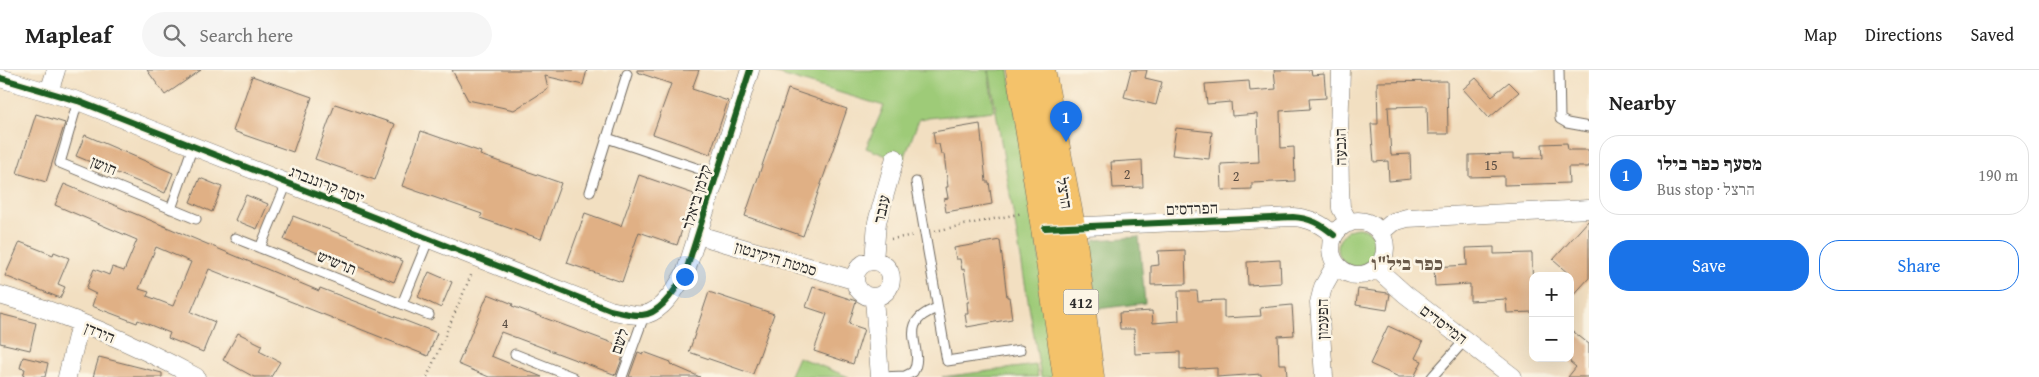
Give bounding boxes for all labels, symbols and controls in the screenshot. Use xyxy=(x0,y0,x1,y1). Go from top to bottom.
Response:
search box xyxy=(142,12,492,57)
text: Mapleaf xyxy=(25,17,112,52)
icon: search xyxy=(160,21,188,49)
text: Search here xyxy=(200,21,293,49)
text: Map xyxy=(1804,21,1837,48)
text: Directions xyxy=(1865,21,1942,48)
text: Saved xyxy=(1970,21,2014,48)
text: Nearby xyxy=(1609,87,1676,118)
pin: 1 xyxy=(1050,101,1082,142)
street label: הגבעה xyxy=(1328,128,1352,166)
street label: חושן xyxy=(87,149,121,181)
text: מסעף כפר בילו xyxy=(1657,149,1762,177)
house number: 15 xyxy=(1484,155,1498,175)
street label: יוסף קרוננברג xyxy=(286,159,368,209)
street label: קלמן ביאלר xyxy=(675,161,717,233)
text: 1 xyxy=(1622,163,1630,187)
text: 190 m xyxy=(1978,163,2018,187)
house number: 2 xyxy=(1124,164,1130,184)
house number: 2 xyxy=(1233,166,1239,186)
street label: הרצל xyxy=(1050,175,1080,211)
text: Bus stop · הרצל xyxy=(1657,177,1755,201)
street label: ענבר xyxy=(866,192,896,225)
street label: הפרדסים xyxy=(1166,195,1218,221)
street label: סמטת היקינטון xyxy=(732,234,820,282)
button: Save xyxy=(1609,240,1809,291)
button: Share xyxy=(1819,240,2019,291)
street label: תרשיש xyxy=(314,243,360,281)
district label: כפר ביל"ו xyxy=(1371,249,1443,277)
your location xyxy=(672,264,698,290)
map controls xyxy=(1529,272,1574,362)
button: + xyxy=(1529,272,1574,317)
road number: 412 xyxy=(1064,290,1098,314)
street label: המייסדים xyxy=(1415,298,1473,350)
street label: הפעמון xyxy=(1310,299,1334,339)
house number: 4 xyxy=(502,313,509,333)
street label: הירדן xyxy=(81,315,119,349)
button: − xyxy=(1529,317,1574,362)
street label: לשם xyxy=(603,325,635,357)

